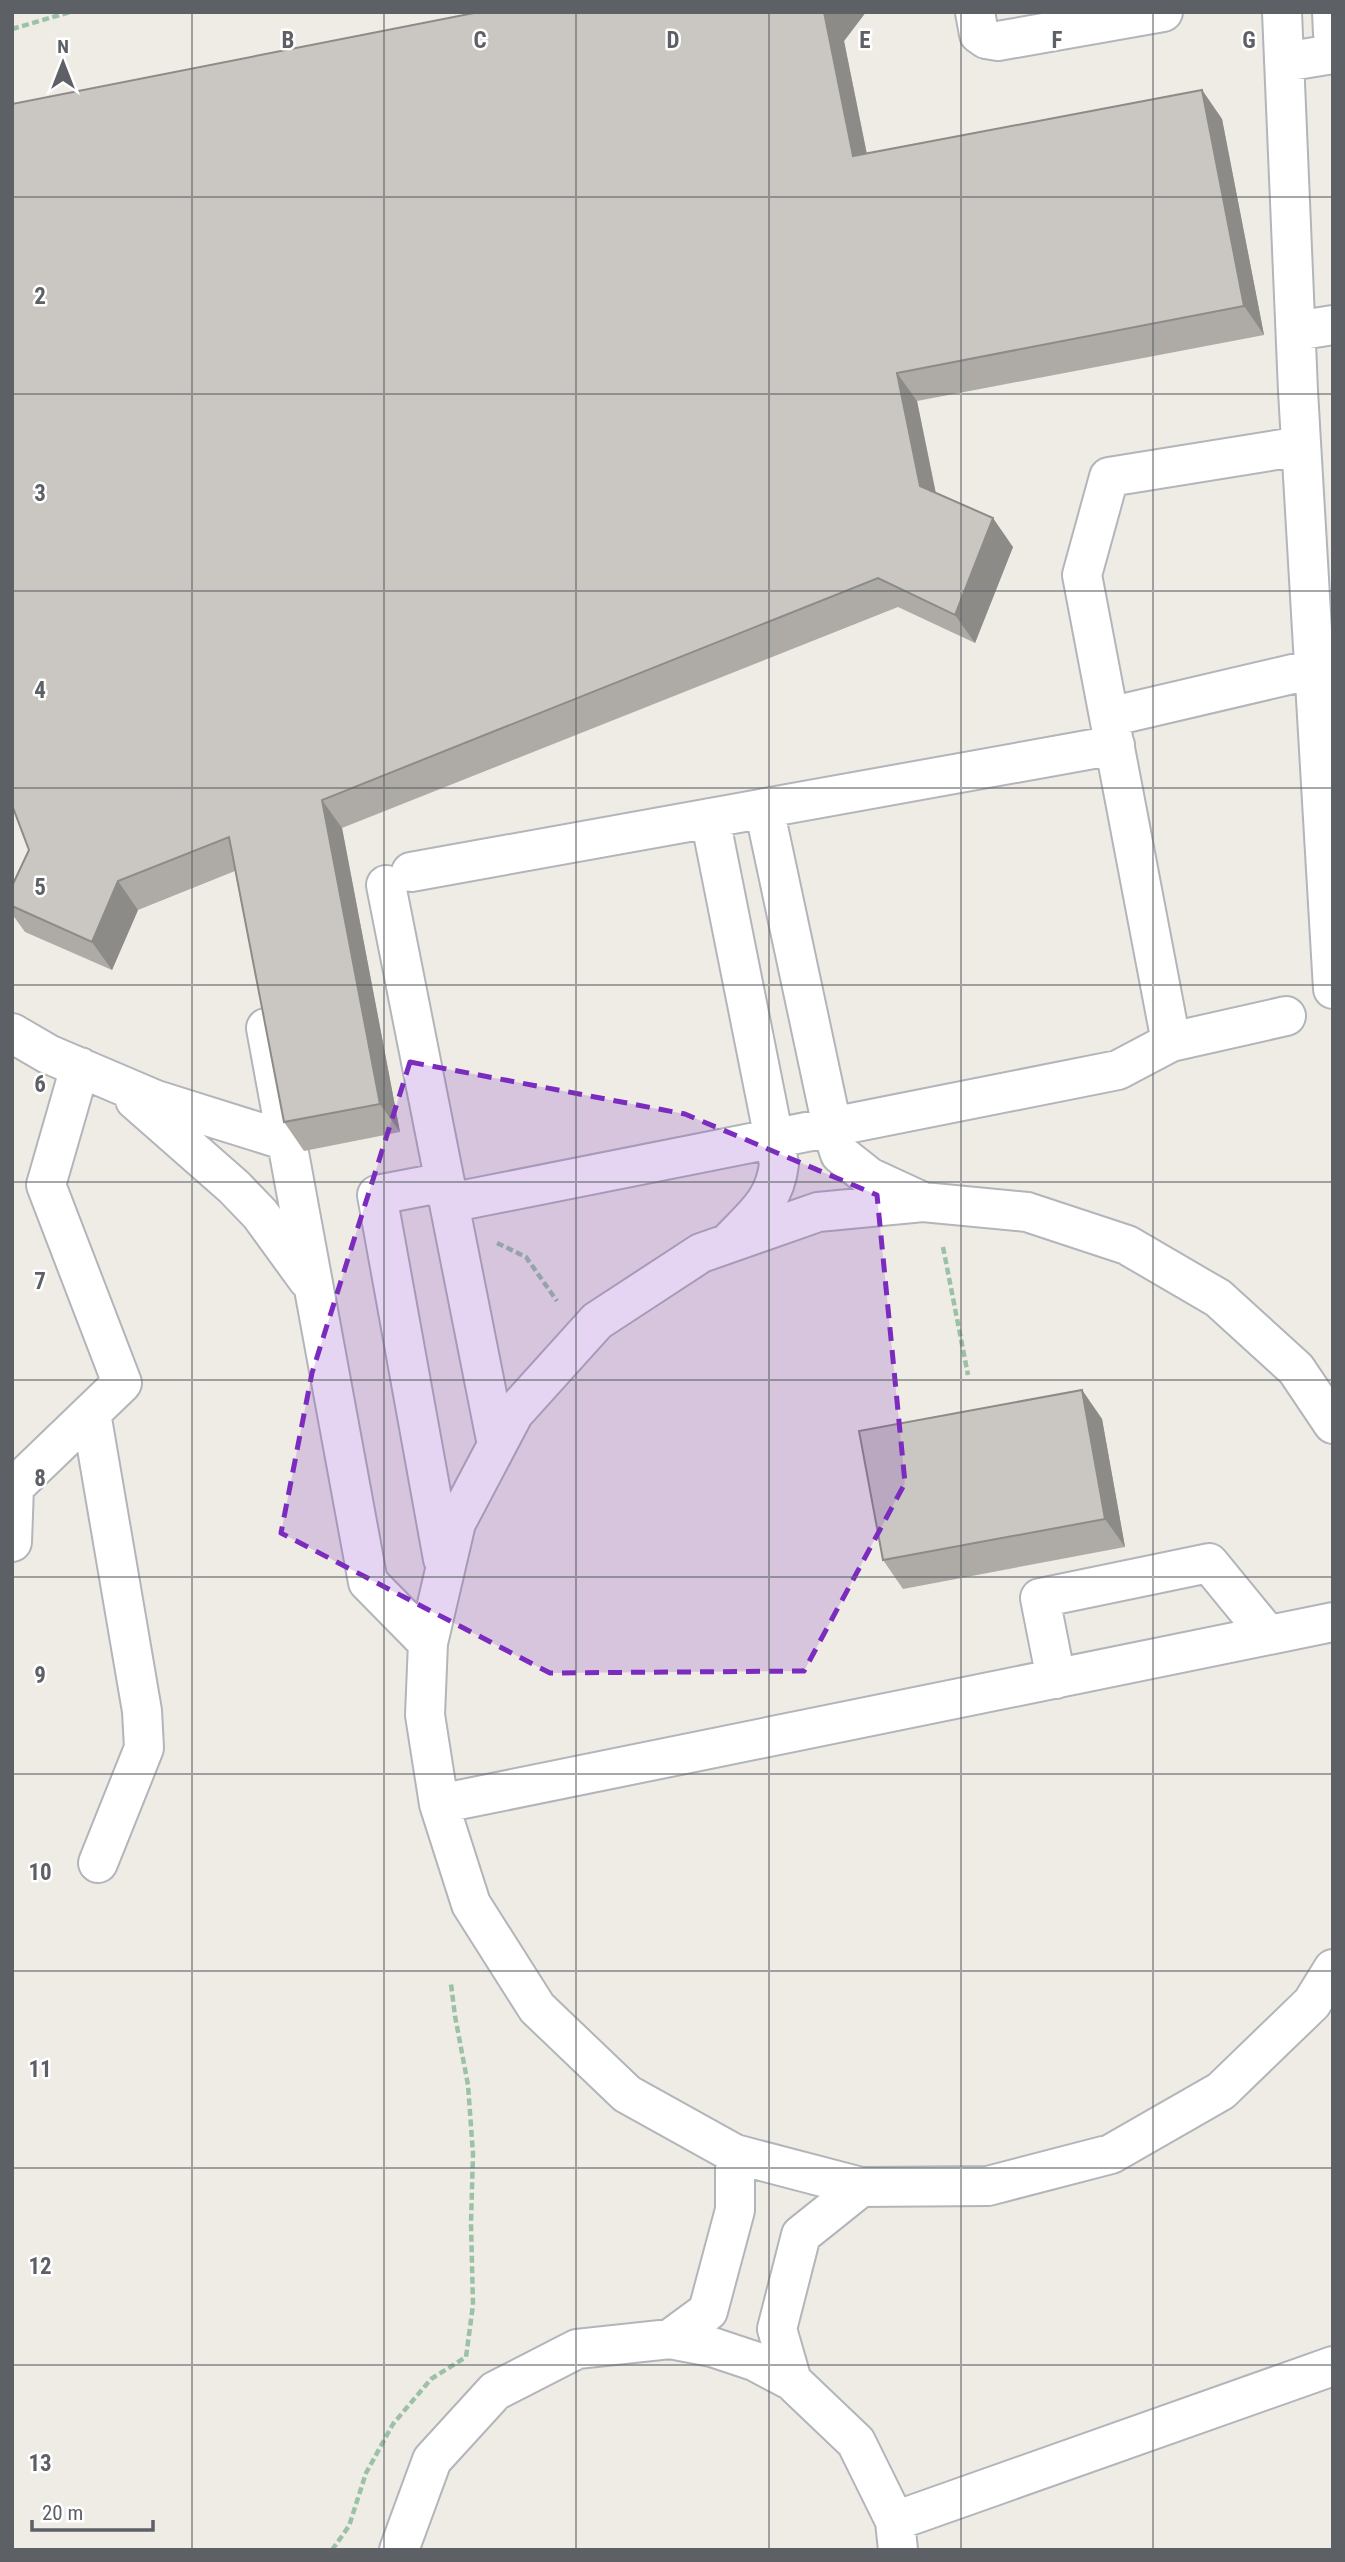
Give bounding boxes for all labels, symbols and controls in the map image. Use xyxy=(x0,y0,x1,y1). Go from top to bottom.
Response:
text: B xyxy=(282,27,294,54)
text: C xyxy=(473,27,487,54)
text: D xyxy=(667,27,680,54)
text: E xyxy=(859,27,871,54)
text: F xyxy=(1052,27,1063,54)
text: G xyxy=(1242,27,1256,54)
north arrow xyxy=(28,28,98,98)
text: N xyxy=(57,35,69,58)
text: 2 xyxy=(34,283,46,310)
text: 3 xyxy=(34,480,46,507)
text: 4 xyxy=(34,677,46,704)
text: 5 xyxy=(34,874,46,901)
text: 6 xyxy=(34,1071,46,1098)
text: 7 xyxy=(34,1268,46,1295)
text: 8 xyxy=(34,1465,46,1492)
text: 9 xyxy=(34,1662,46,1689)
text: 10 xyxy=(28,1859,52,1886)
text: 11 xyxy=(28,2056,52,2083)
text: 12 xyxy=(28,2253,52,2280)
text: 13 xyxy=(28,2450,52,2477)
scale bar xyxy=(32,2488,152,2532)
text: 20 m xyxy=(42,2501,83,2525)

